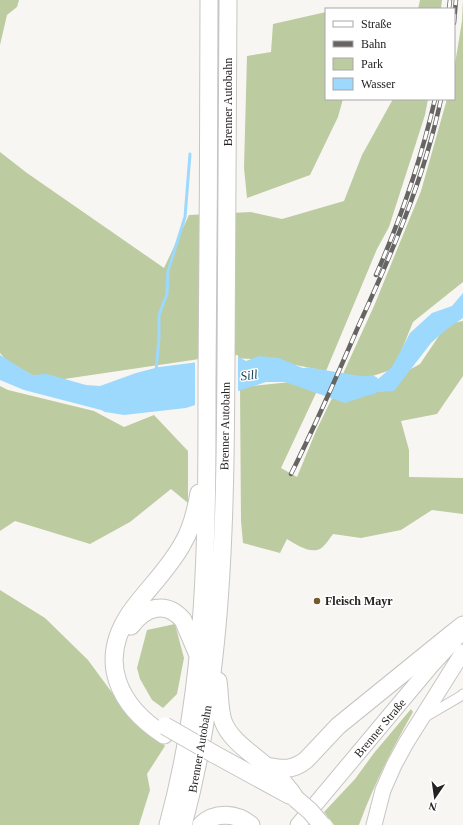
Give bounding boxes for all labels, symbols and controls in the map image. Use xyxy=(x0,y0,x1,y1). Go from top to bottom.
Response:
legend xyxy=(325,8,455,100)
text: Straße xyxy=(361,17,392,31)
text: Bahn xyxy=(361,37,386,51)
text: Park xyxy=(361,57,383,71)
street label: Brenner Autobahn xyxy=(221,58,235,146)
text: Wasser xyxy=(361,77,395,91)
water label: Sill xyxy=(239,366,259,384)
street label: Brenner Autobahn xyxy=(217,382,233,470)
place label: Fleisch Mayr xyxy=(325,594,393,608)
marker: Fleisch Mayr xyxy=(312,596,322,606)
street label: Brenner Straße xyxy=(351,696,409,760)
street label: Brenner Autobahn xyxy=(185,704,215,794)
north arrow xyxy=(415,777,455,817)
text: N xyxy=(427,800,438,813)

